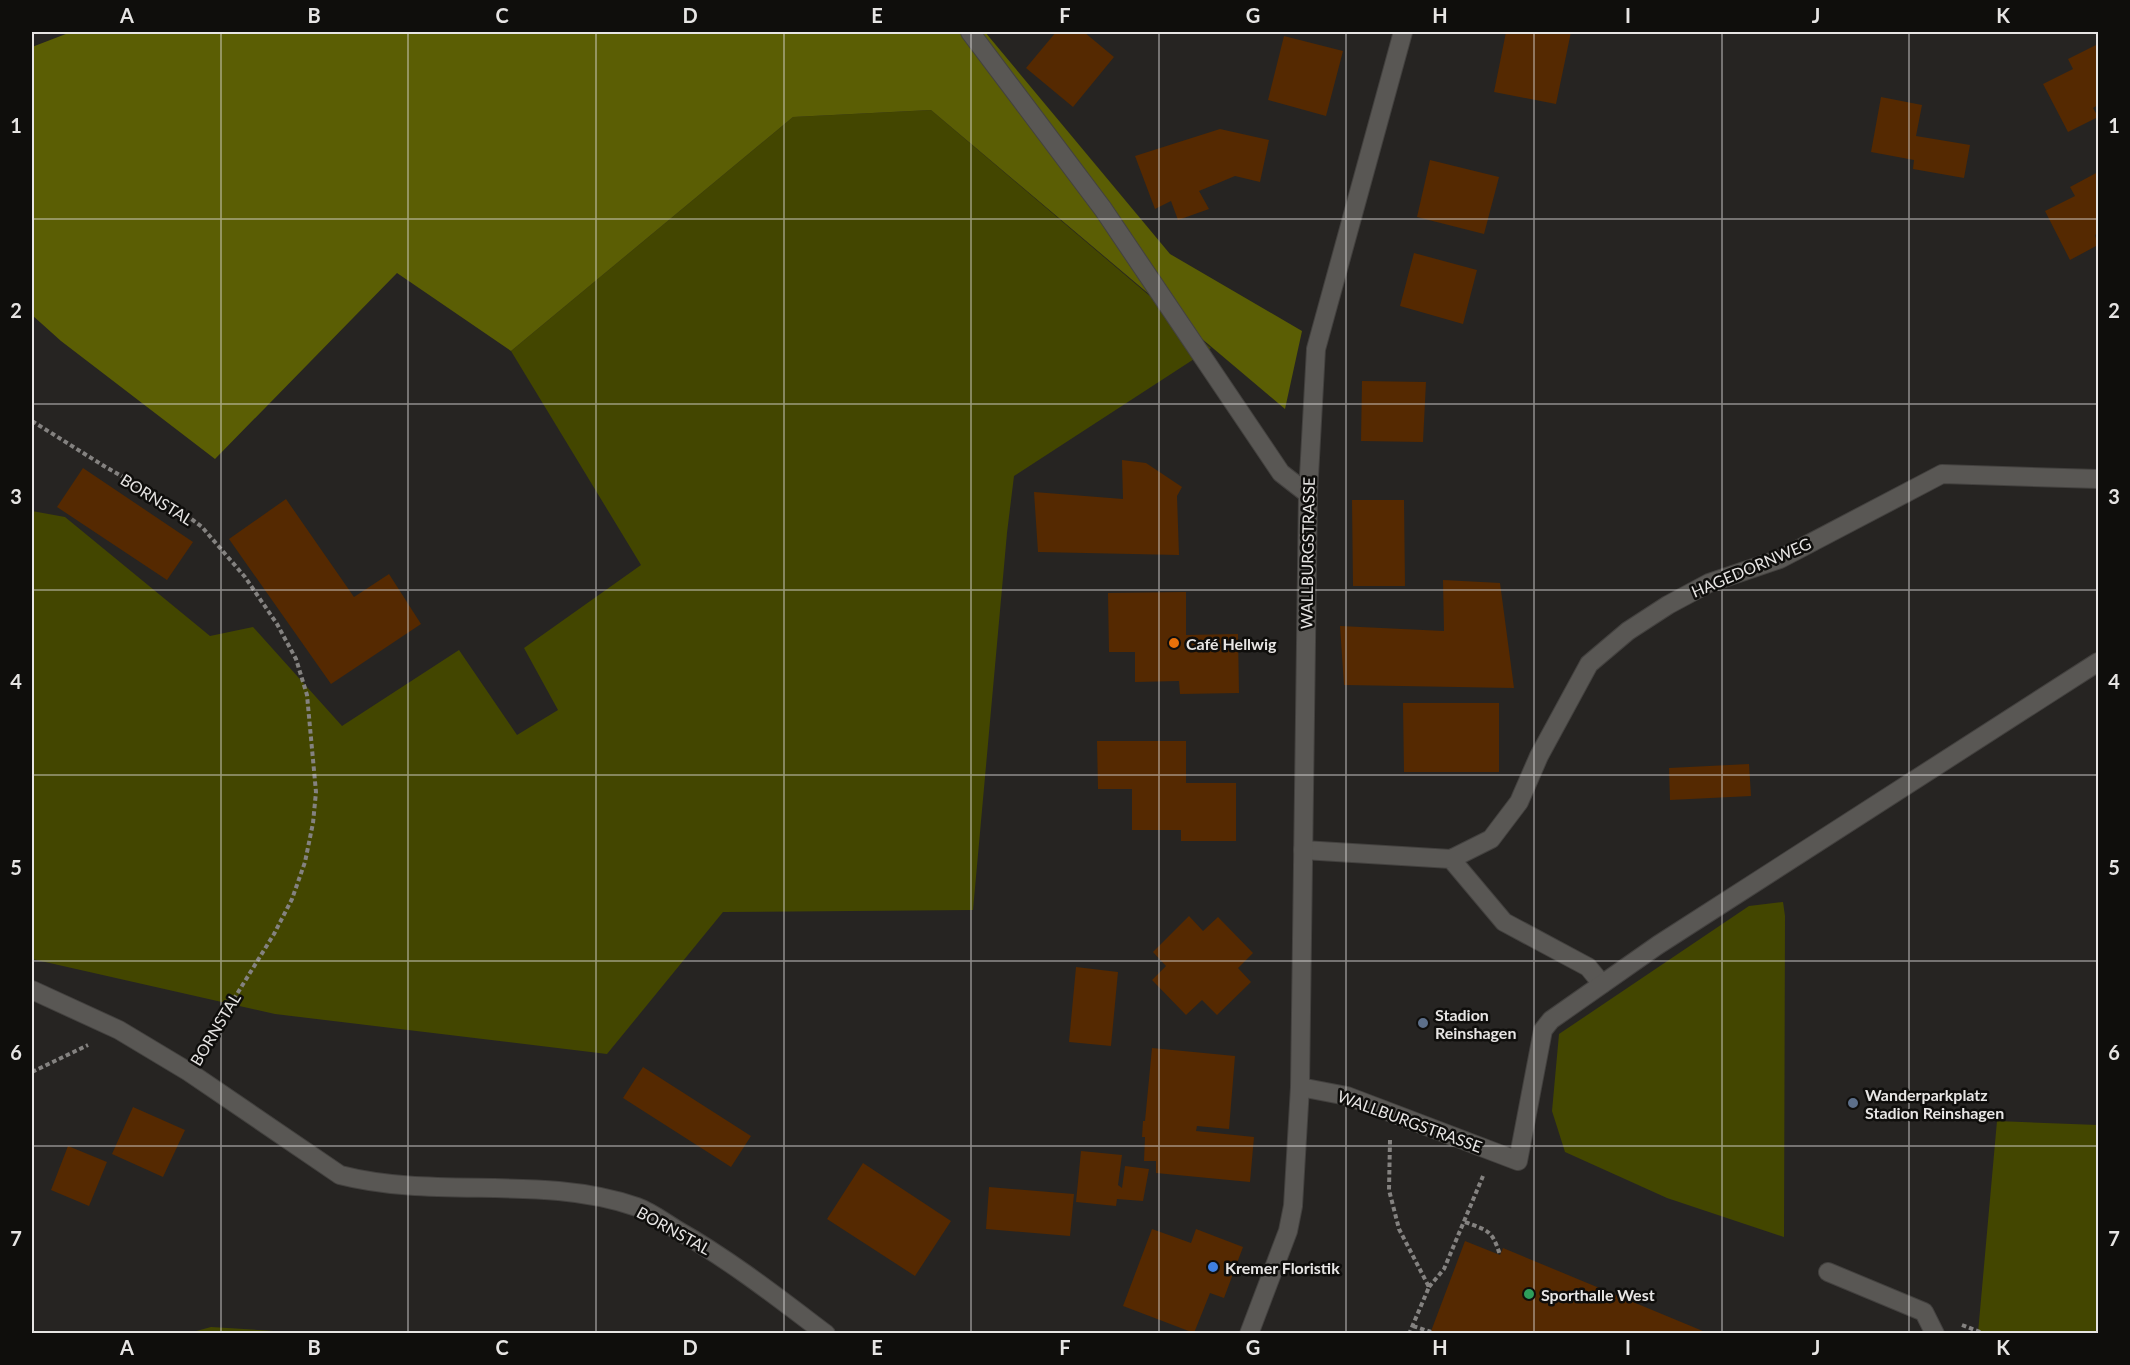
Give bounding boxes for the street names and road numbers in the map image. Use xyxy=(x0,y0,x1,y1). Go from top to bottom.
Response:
street label: BORNSTAL xyxy=(117,469,197,529)
street label: WALLBURGSTRASSE xyxy=(1296,477,1318,629)
street label: HAGEDORNWEG xyxy=(1688,533,1814,601)
street label: BORNSTAL xyxy=(186,989,244,1069)
street label: WALLBURGSTRASSE xyxy=(1335,1086,1485,1156)
street label: BORNSTAL xyxy=(634,1202,714,1258)

